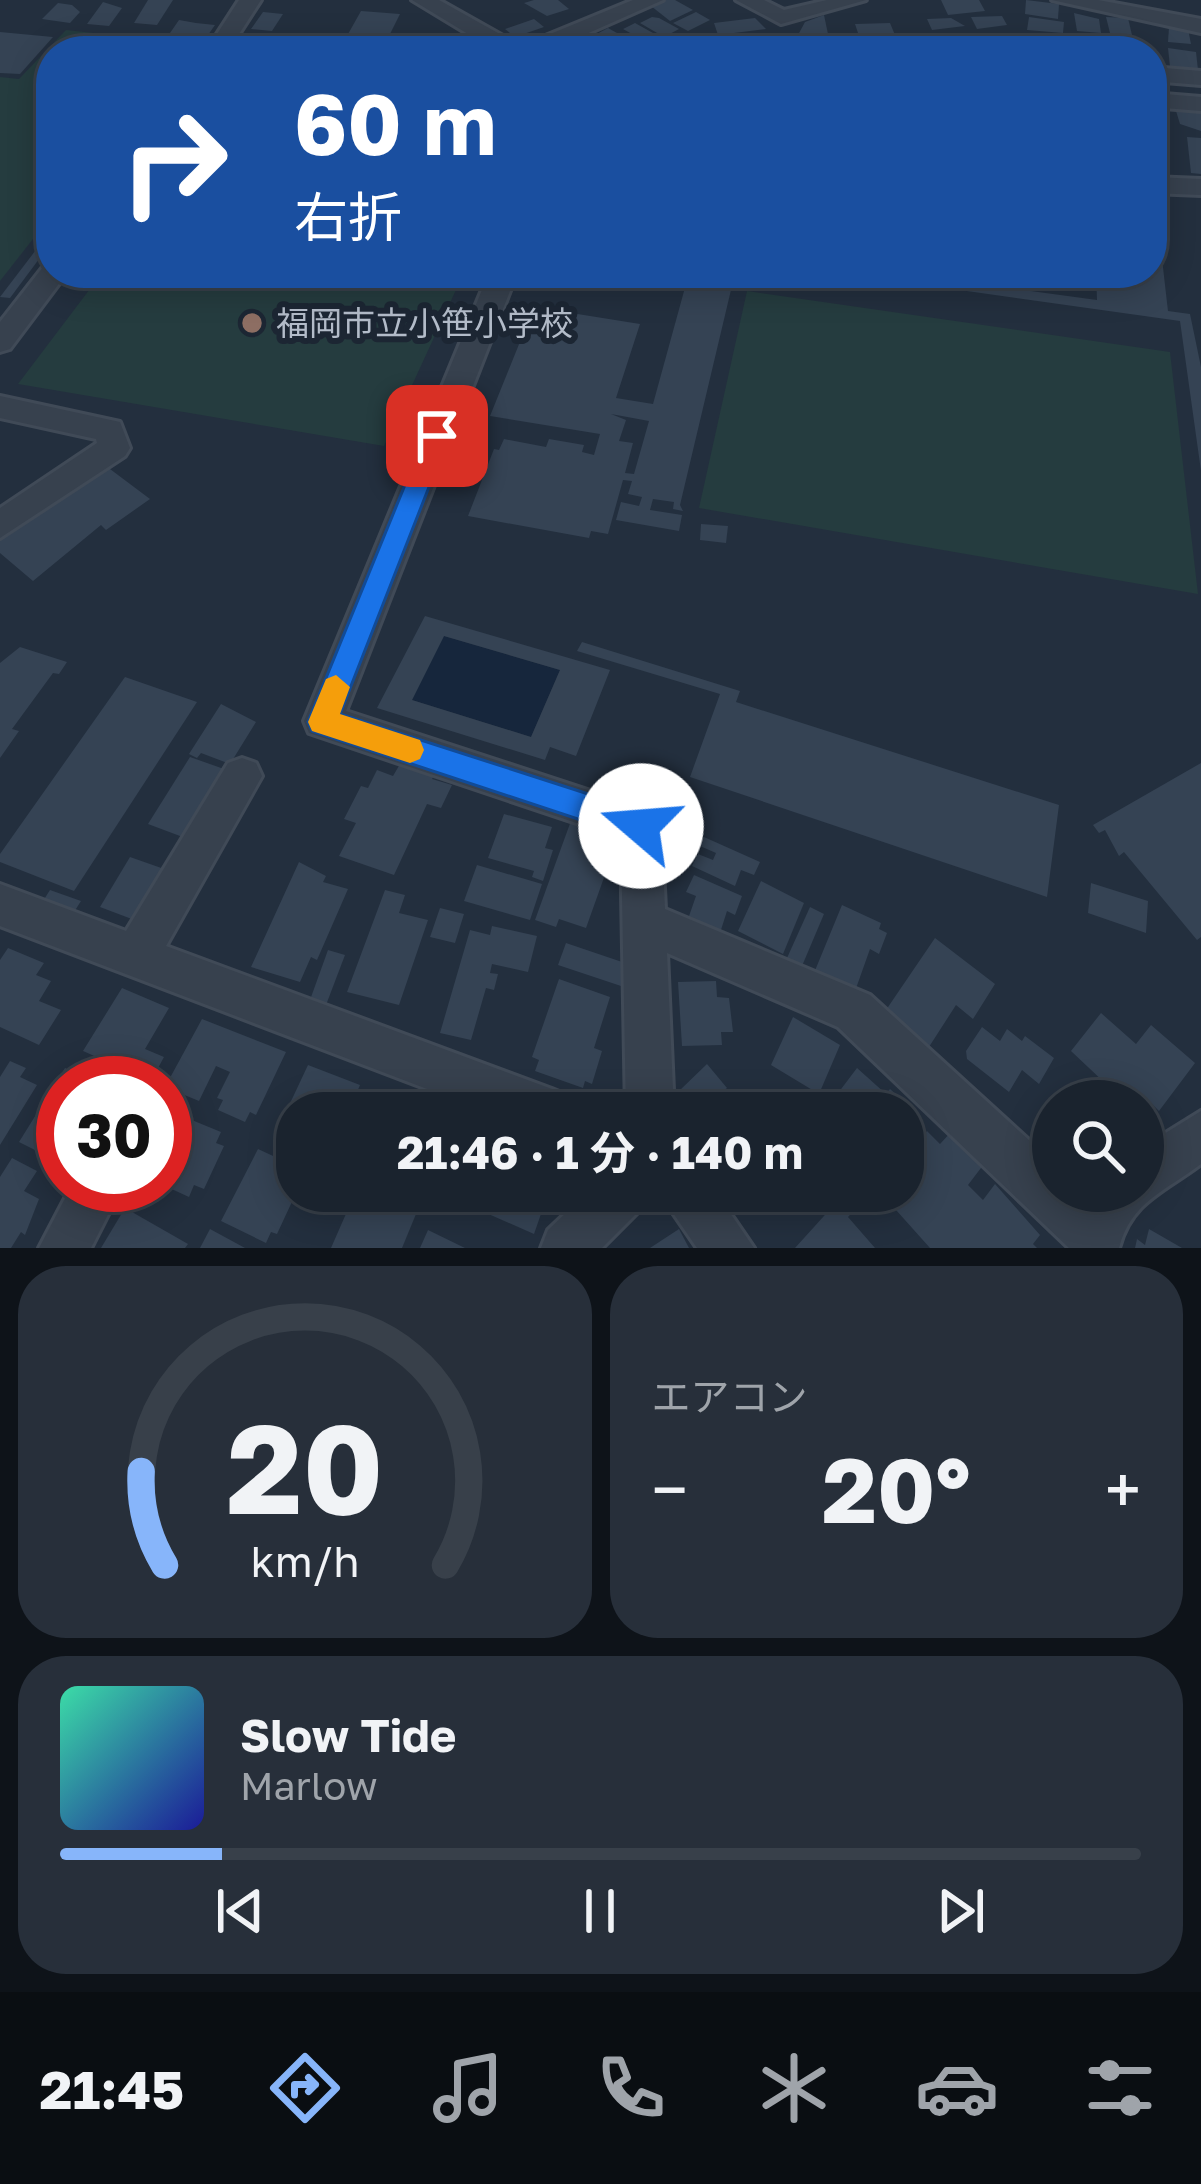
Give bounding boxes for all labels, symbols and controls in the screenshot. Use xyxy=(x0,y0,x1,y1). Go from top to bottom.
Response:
text: 60 m xyxy=(294,73,496,173)
icon: right xyxy=(96,84,252,240)
text: 右折 xyxy=(294,184,402,249)
place label: 福岡市立小笹小学校 xyxy=(276,303,573,342)
marker: 福岡市立小笹小学校 xyxy=(239,310,265,336)
pin xyxy=(386,385,488,487)
icon: arrive xyxy=(404,403,470,469)
position arrow xyxy=(578,763,704,889)
speed limit sign: 30 xyxy=(36,1056,192,1212)
map controls xyxy=(1032,1080,1164,1212)
button: search xyxy=(1032,1080,1164,1212)
text: 21:46 · 1 分 · 140 m xyxy=(397,1125,803,1179)
text: エアコン xyxy=(652,1373,808,1420)
text: 20 xyxy=(226,1392,383,1541)
text: 20° xyxy=(822,1435,971,1543)
text: − xyxy=(652,1449,688,1529)
text: + xyxy=(1105,1449,1141,1529)
text: km/h xyxy=(250,1535,359,1586)
text: Slow Tide xyxy=(240,1708,456,1762)
text: Marlow xyxy=(240,1762,377,1809)
icon: previous xyxy=(207,1878,273,1944)
icon: pause xyxy=(567,1878,633,1944)
icon: next xyxy=(928,1878,994,1944)
icon: directions xyxy=(263,2046,347,2130)
icon: music xyxy=(426,2046,510,2130)
icon: phone xyxy=(589,2046,673,2130)
icon: climate xyxy=(752,2046,836,2130)
icon: car xyxy=(915,2046,999,2130)
icon: filters xyxy=(1078,2046,1162,2130)
text: 21:45 xyxy=(39,2056,184,2121)

